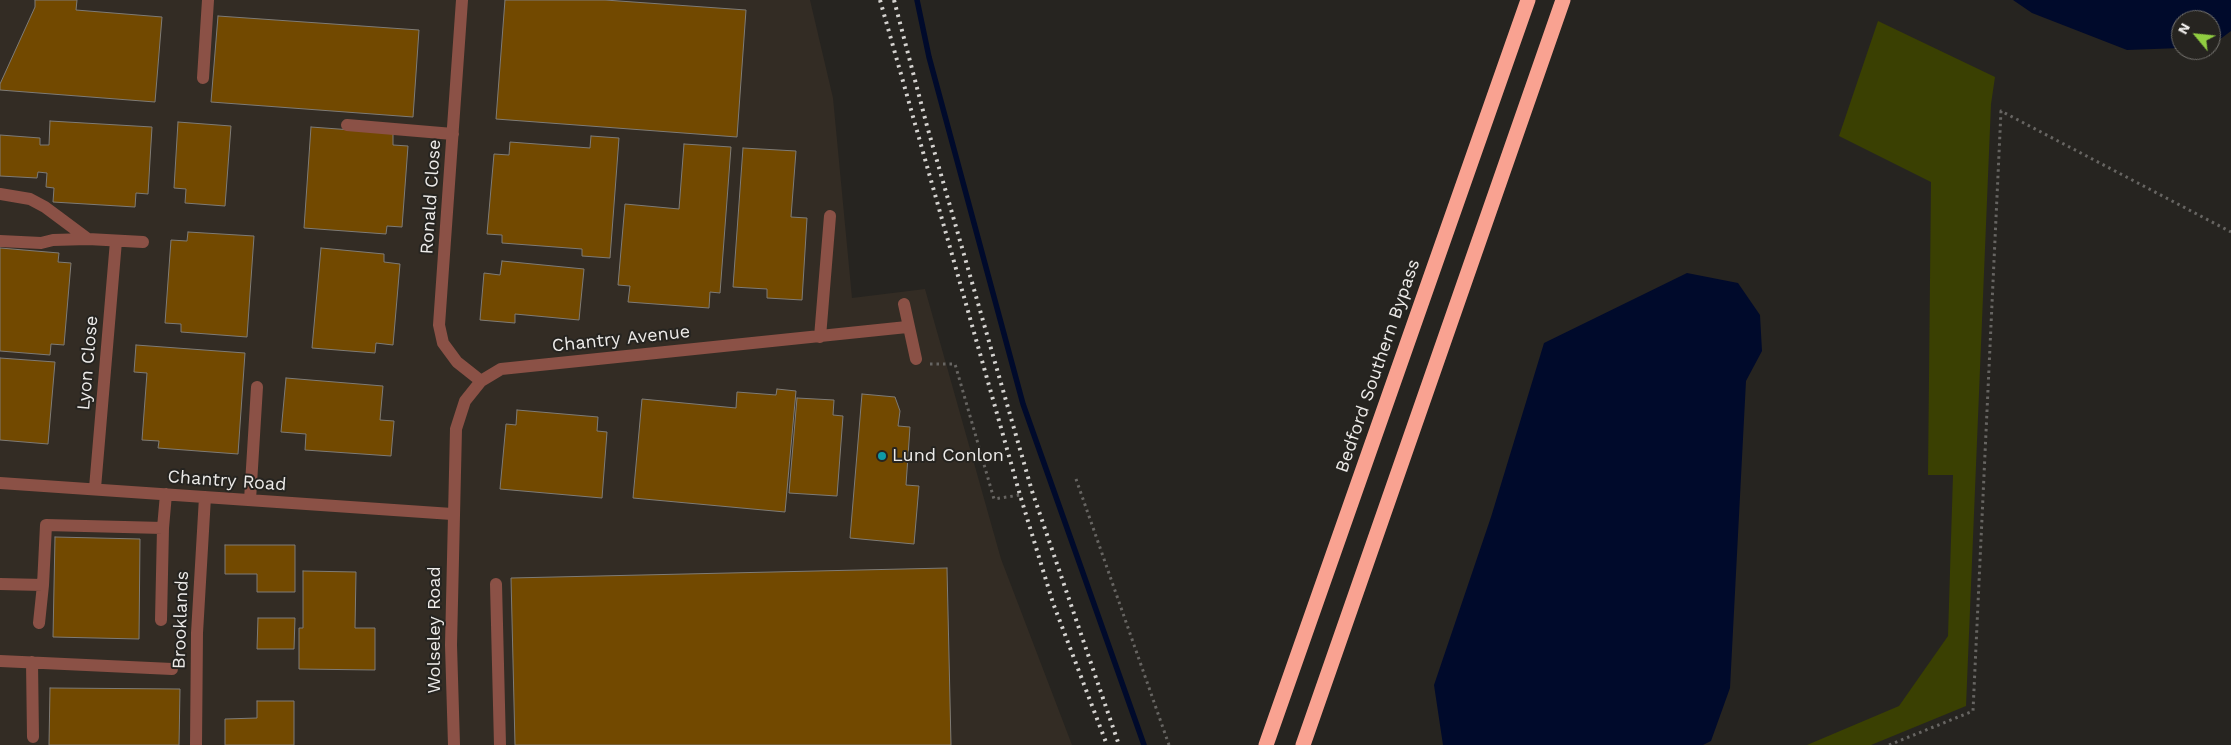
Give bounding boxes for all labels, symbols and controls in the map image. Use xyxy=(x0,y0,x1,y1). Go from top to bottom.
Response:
north arrow xyxy=(2171,10,2221,60)
text: N xyxy=(2174,20,2193,37)
street label: Ronald Close xyxy=(416,139,446,255)
street label: Bedford Southern Bypass xyxy=(1331,257,1425,475)
street label: Lyon Close xyxy=(73,315,103,411)
street label: Chantry Avenue xyxy=(551,321,691,357)
place label: Lund Conlon xyxy=(892,445,1004,467)
marker: Lund Conlon xyxy=(876,450,888,462)
street label: Chantry Road xyxy=(167,466,287,496)
street label: Wolseley Road xyxy=(424,566,446,694)
street label: Brooklands xyxy=(168,571,194,669)

